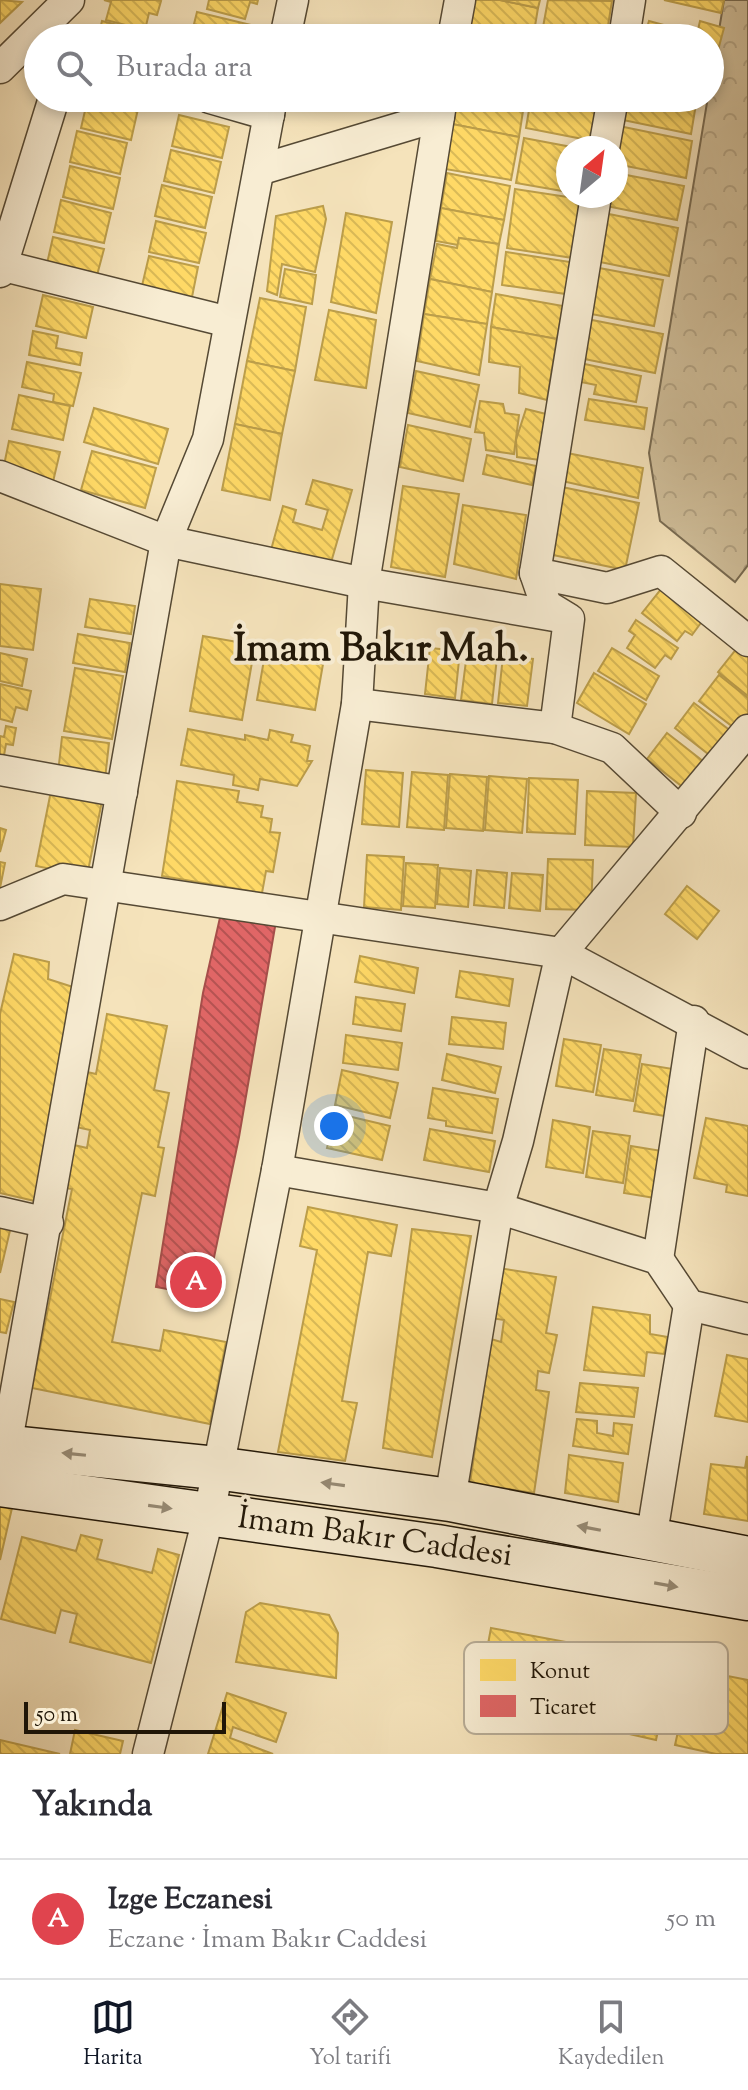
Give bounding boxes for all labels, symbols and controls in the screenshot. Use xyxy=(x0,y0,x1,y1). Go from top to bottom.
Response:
search box xyxy=(24,24,724,112)
icon: search xyxy=(52,46,96,90)
text: Burada ara xyxy=(116,47,253,90)
north arrow xyxy=(556,136,628,208)
district label: İmam Bakır Mah. xyxy=(233,622,529,679)
your location xyxy=(314,1106,354,1146)
pin: A xyxy=(170,1252,222,1312)
one-way arrow xyxy=(62,1447,87,1460)
one-way arrow xyxy=(320,1477,345,1490)
street label: İmam Bakır Caddesi xyxy=(235,1496,515,1580)
one-way arrow xyxy=(148,1501,173,1514)
one-way arrow xyxy=(576,1521,601,1534)
one-way arrow xyxy=(654,1579,679,1592)
legend xyxy=(464,1642,728,1734)
text: Konut xyxy=(530,1657,590,1689)
text: Ticaret xyxy=(530,1693,597,1725)
scale bar xyxy=(24,1698,226,1734)
text: 50 m xyxy=(36,1700,78,1732)
text: Yakında xyxy=(32,1782,152,1831)
text: Izge Eczanesi xyxy=(108,1879,273,1922)
text: A xyxy=(47,1901,69,1938)
text: 50 m xyxy=(666,1901,716,1938)
text: Eczane · İmam Bakır Caddesi xyxy=(108,1922,427,1959)
tab: Harita xyxy=(83,1995,143,2075)
tab: Yol tarifi xyxy=(309,1995,391,2075)
tab: Kaydedilen xyxy=(558,1995,665,2075)

